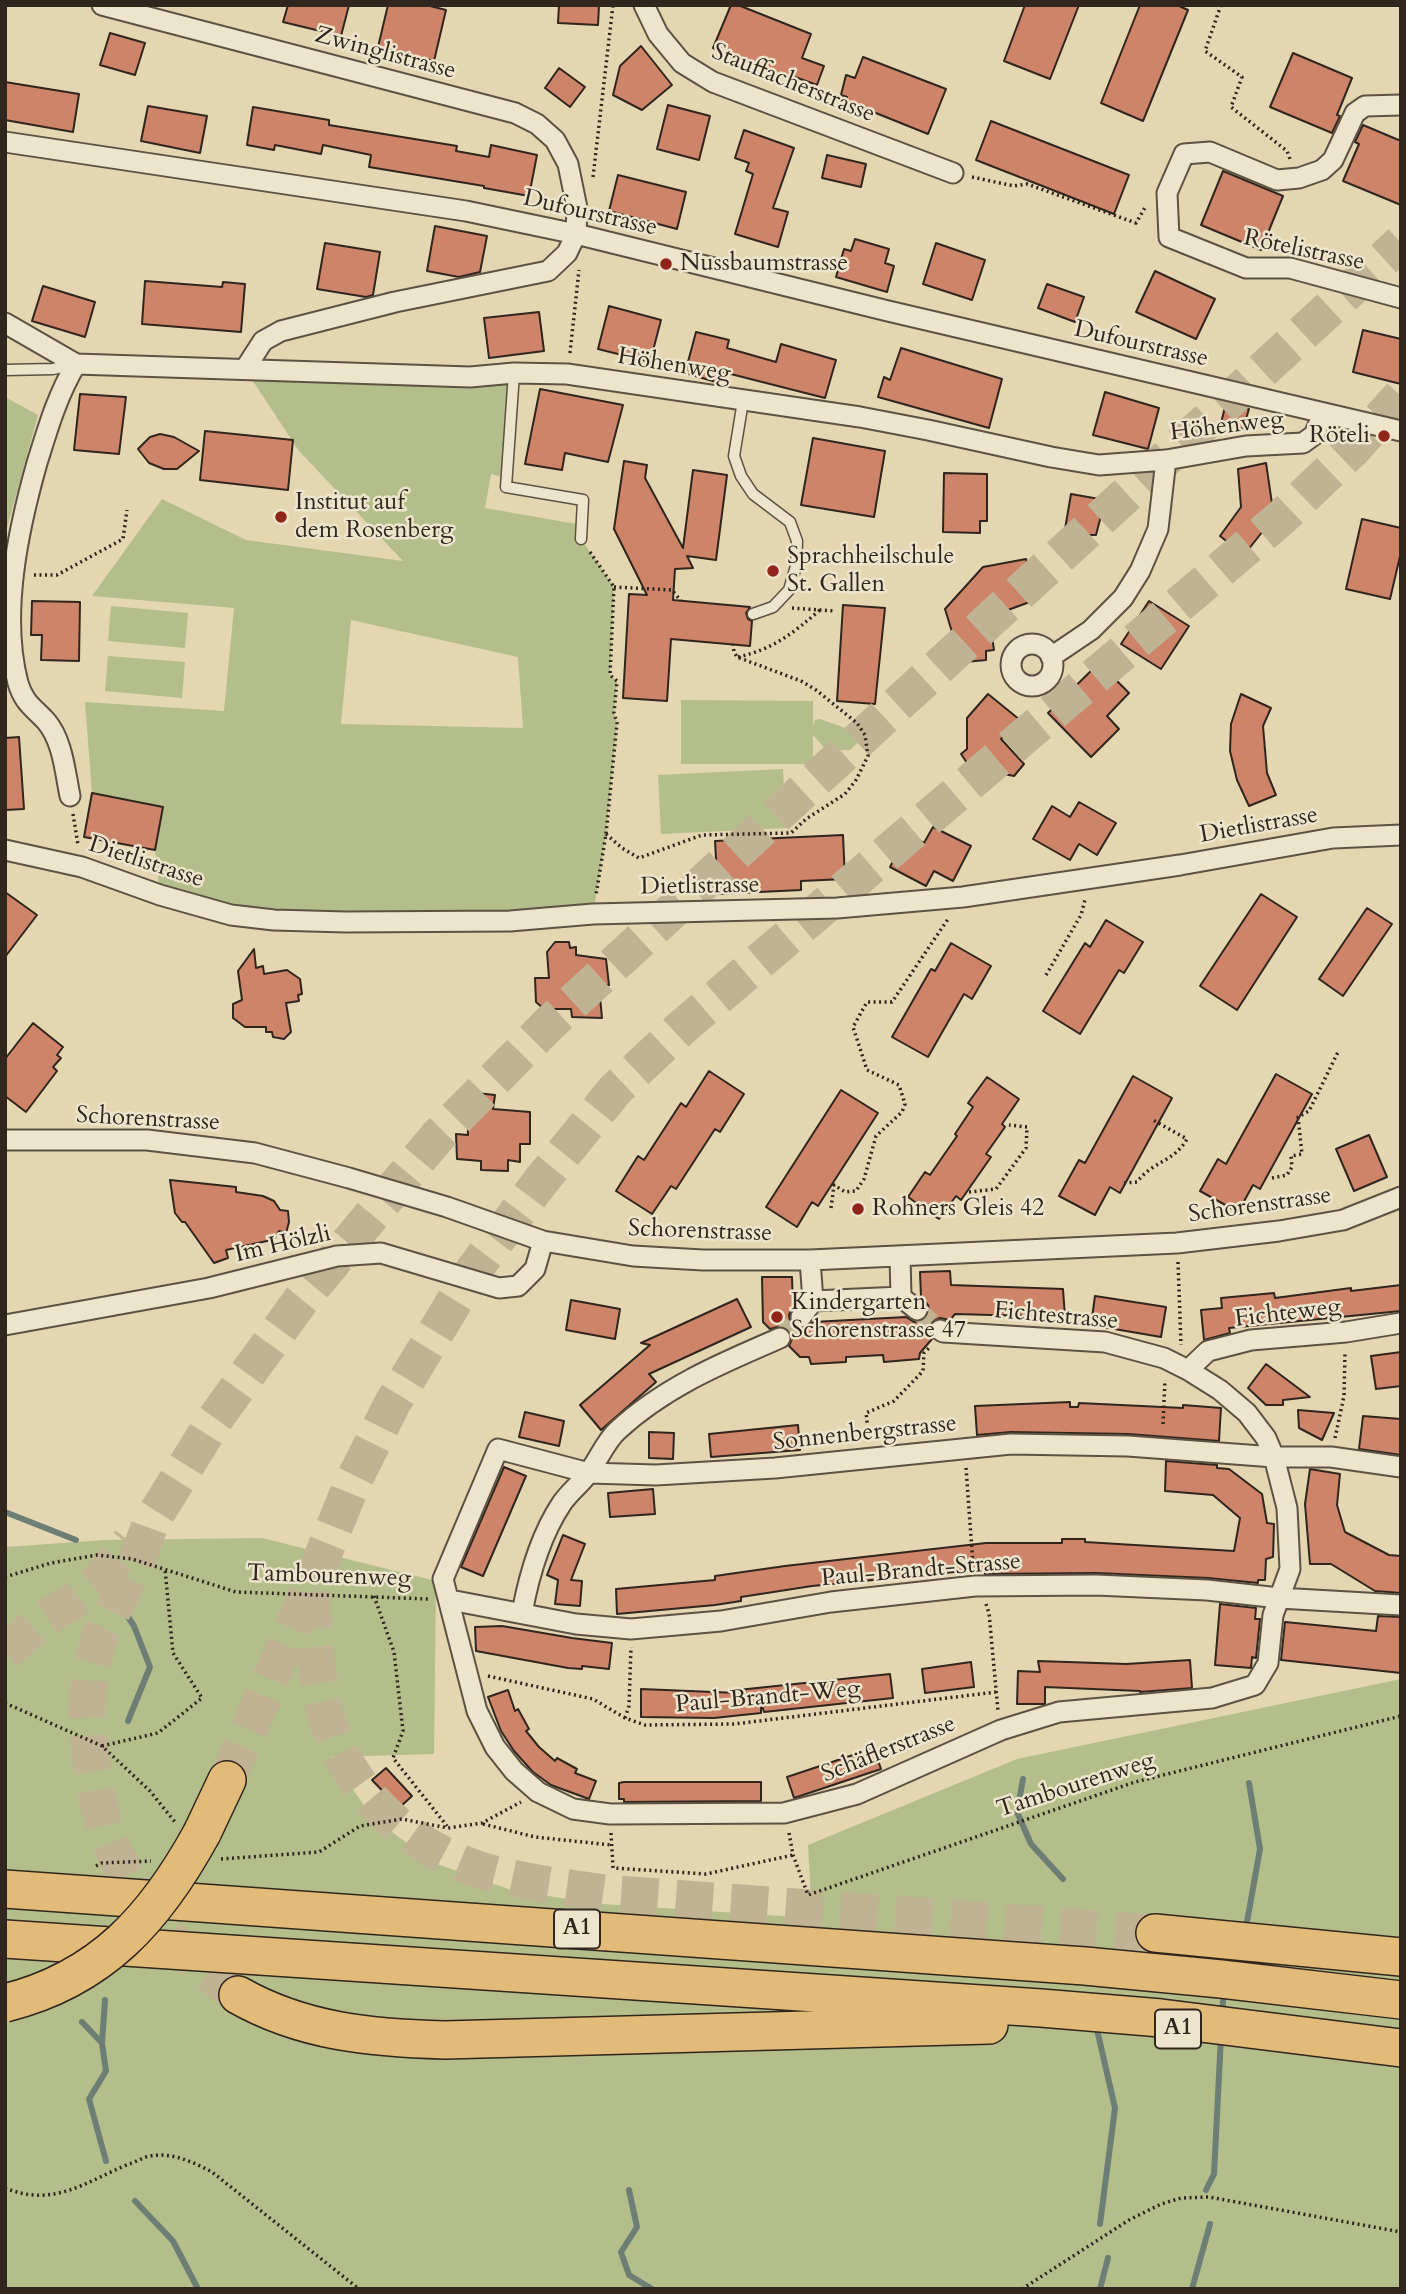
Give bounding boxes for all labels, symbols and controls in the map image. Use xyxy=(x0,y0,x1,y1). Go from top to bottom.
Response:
street label: Zwinglistrasse xyxy=(311,21,459,87)
street label: Stauffacherstrasse xyxy=(707,38,879,130)
street label: Dufourstrasse xyxy=(520,185,660,243)
street label: Rötelistrasse xyxy=(1241,224,1367,278)
place label: Nussbaumstrasse xyxy=(680,250,848,278)
marker: Nussbaumstrasse xyxy=(658,256,674,272)
street label: Dufourstrasse xyxy=(1071,316,1211,374)
street label: Höhenweg xyxy=(615,343,733,389)
street label: Höhenweg xyxy=(1169,406,1285,448)
place label: Röteli xyxy=(1309,422,1370,450)
marker: Röteli xyxy=(1376,428,1392,444)
place label: Institut auf dem Rosenberg xyxy=(295,489,454,545)
marker: Institut auf dem Rosenberg xyxy=(273,509,289,525)
place label: Sprachheilschule St. Gallen xyxy=(787,543,954,599)
marker: Sprachheilschule St. Gallen xyxy=(765,563,781,579)
street label: Dietlistrasse xyxy=(1198,801,1320,851)
street label: Dietlistrasse xyxy=(85,831,207,895)
street label: Dietlistrasse xyxy=(640,872,760,902)
street label: Schorenstrasse xyxy=(75,1102,221,1138)
street label: Schorenstrasse xyxy=(1187,1182,1333,1230)
place label: Rohners Gleis 42 xyxy=(872,1195,1044,1223)
marker: Rohners Gleis 42 xyxy=(850,1201,866,1217)
street label: Schorenstrasse xyxy=(627,1215,773,1249)
street label: Im Hölzli xyxy=(232,1220,334,1270)
place label: Kindergarten Schorenstrasse 47 xyxy=(791,1289,966,1345)
street label: Fichteweg xyxy=(1233,1293,1343,1335)
street label: Fichtestrasse xyxy=(993,1297,1119,1337)
marker: Kindergarten Schorenstrasse 47 xyxy=(769,1309,785,1325)
street label: Sonnenbergstrasse xyxy=(772,1410,958,1458)
street label: Paul-Brandt-Strasse xyxy=(820,1548,1022,1594)
street label: Tambourenweg xyxy=(246,1560,412,1594)
street label: Paul-Brandt-Weg xyxy=(674,1676,862,1720)
street label: Schäflerstrasse xyxy=(818,1710,960,1790)
street label: Tambourenweg xyxy=(993,1747,1159,1825)
road number: A1 xyxy=(554,1910,600,1948)
road number: A1 xyxy=(1155,2010,1201,2048)

